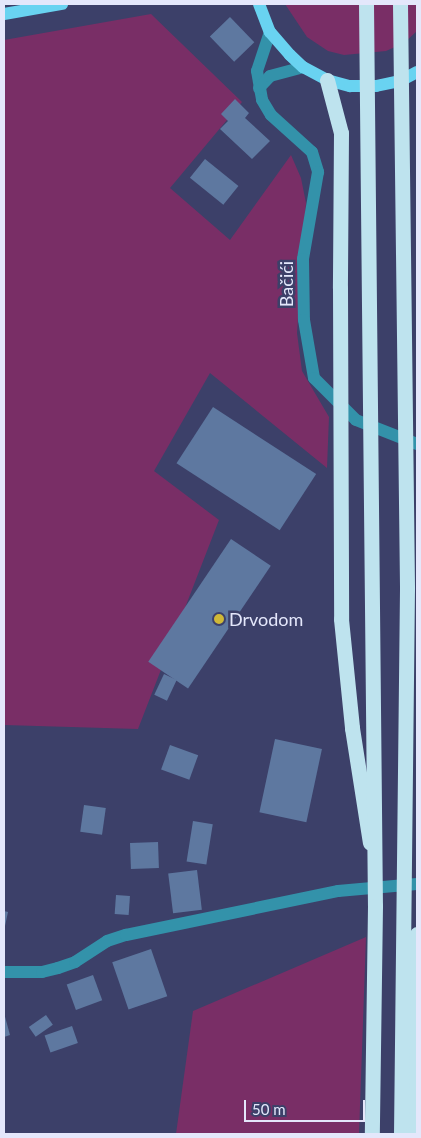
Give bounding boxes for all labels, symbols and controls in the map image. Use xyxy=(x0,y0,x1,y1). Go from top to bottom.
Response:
street label: Bačići xyxy=(275,261,297,307)
place label: Drvodom xyxy=(229,608,303,630)
marker: Drvodom xyxy=(213,613,225,625)
scale bar xyxy=(246,1090,367,1122)
text: 50 m xyxy=(252,1100,286,1118)

